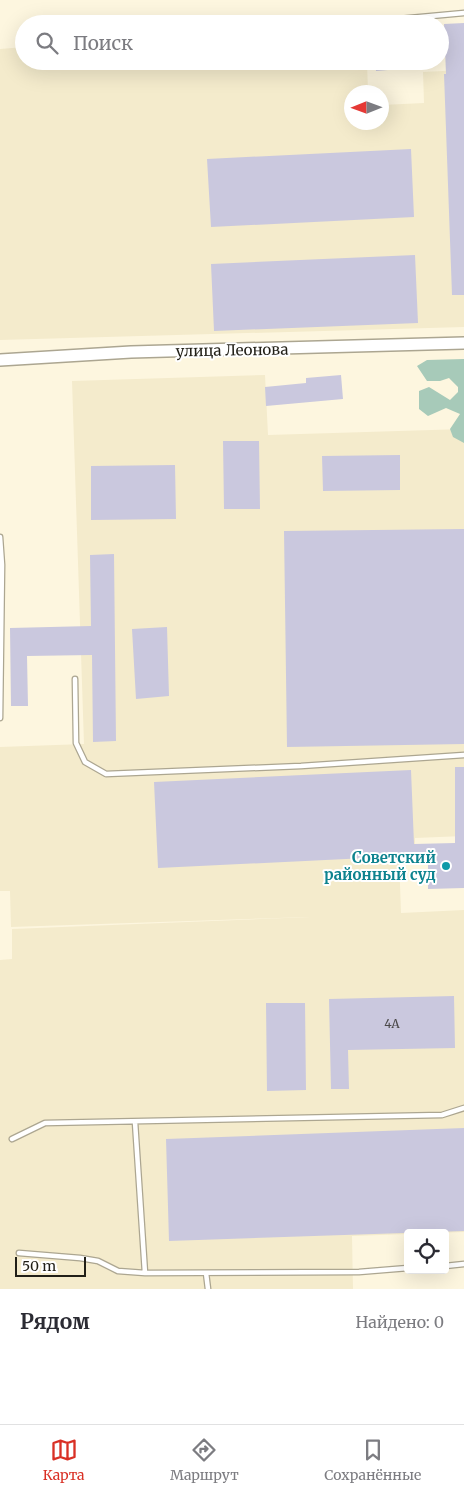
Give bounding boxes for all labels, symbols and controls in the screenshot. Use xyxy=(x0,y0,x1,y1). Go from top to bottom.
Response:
search box xyxy=(15,15,449,70)
icon: search xyxy=(33,29,61,57)
text: Поиск xyxy=(73,31,133,55)
north arrow xyxy=(344,85,389,130)
street label: улица Леонова xyxy=(175,340,289,360)
place label: Советский районный суд xyxy=(324,848,436,884)
marker: Советский районный суд xyxy=(440,860,452,872)
house number: 4А xyxy=(384,1016,400,1031)
map controls xyxy=(404,1229,449,1274)
button: locate xyxy=(404,1229,449,1274)
scale bar xyxy=(15,1254,86,1277)
text: 50 m xyxy=(22,1257,56,1275)
text: Рядом xyxy=(20,1308,90,1335)
text: Найдено: 0 xyxy=(355,1312,444,1332)
tab: Карта xyxy=(43,1436,84,1484)
tab: Маршрут xyxy=(170,1436,239,1484)
tab: Сохранённые xyxy=(324,1436,421,1484)

